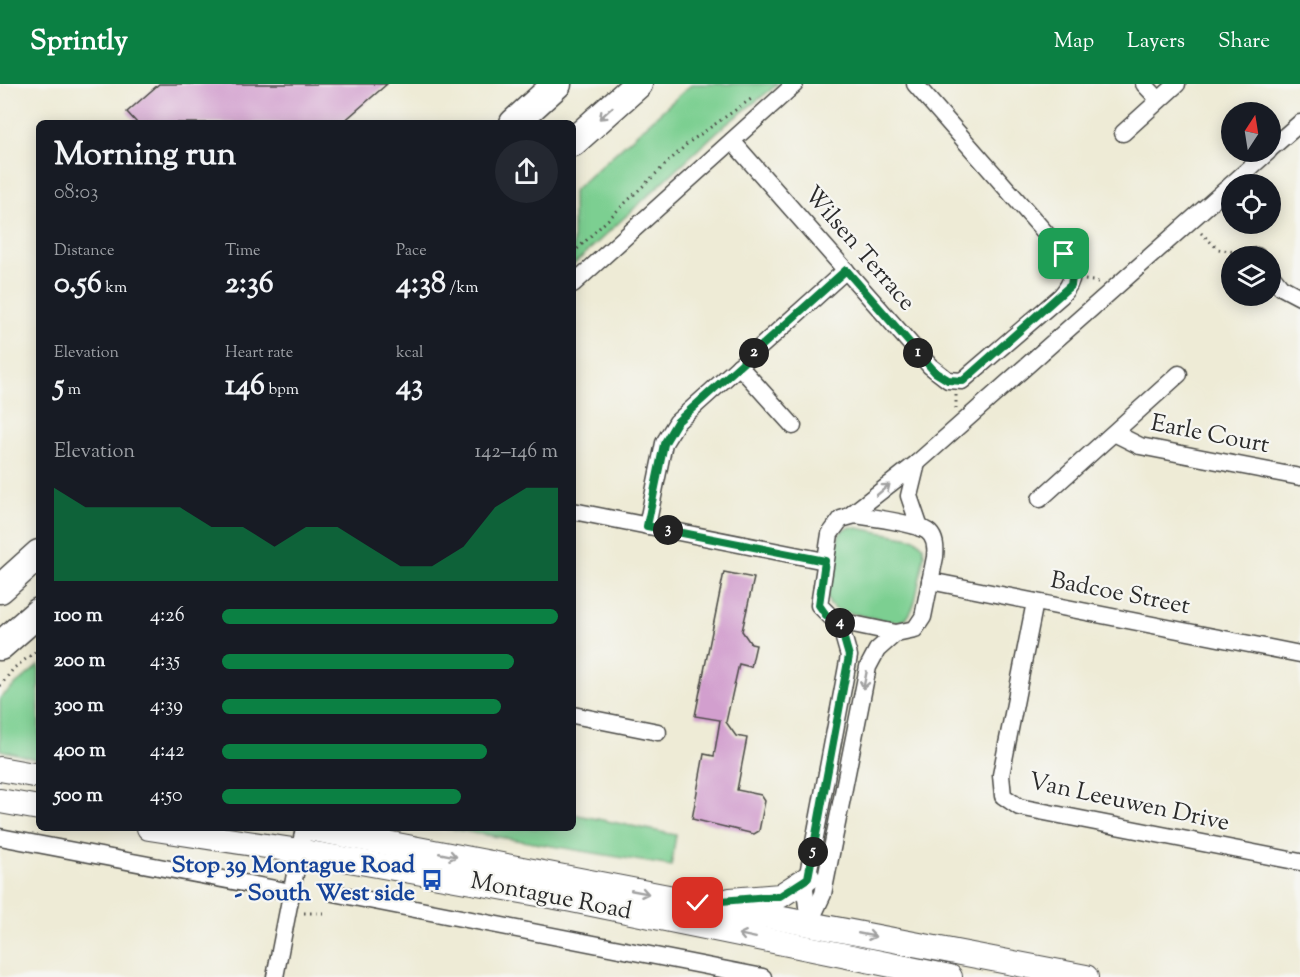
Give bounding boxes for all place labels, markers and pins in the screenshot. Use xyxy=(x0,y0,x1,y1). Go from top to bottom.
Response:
pin xyxy=(1038,228,1089,279)
pin: 2 xyxy=(739,338,769,368)
pin: 1 xyxy=(903,338,933,368)
pin: 3 xyxy=(653,515,683,545)
pin: 4 xyxy=(825,608,855,638)
pin: 5 xyxy=(798,837,828,867)
place label: Stop 39 Montague Road - South West side xyxy=(171,849,415,911)
bus stop icon: Stop 39 Montague Road - South West side xyxy=(420,868,444,892)
pin xyxy=(672,877,723,928)

